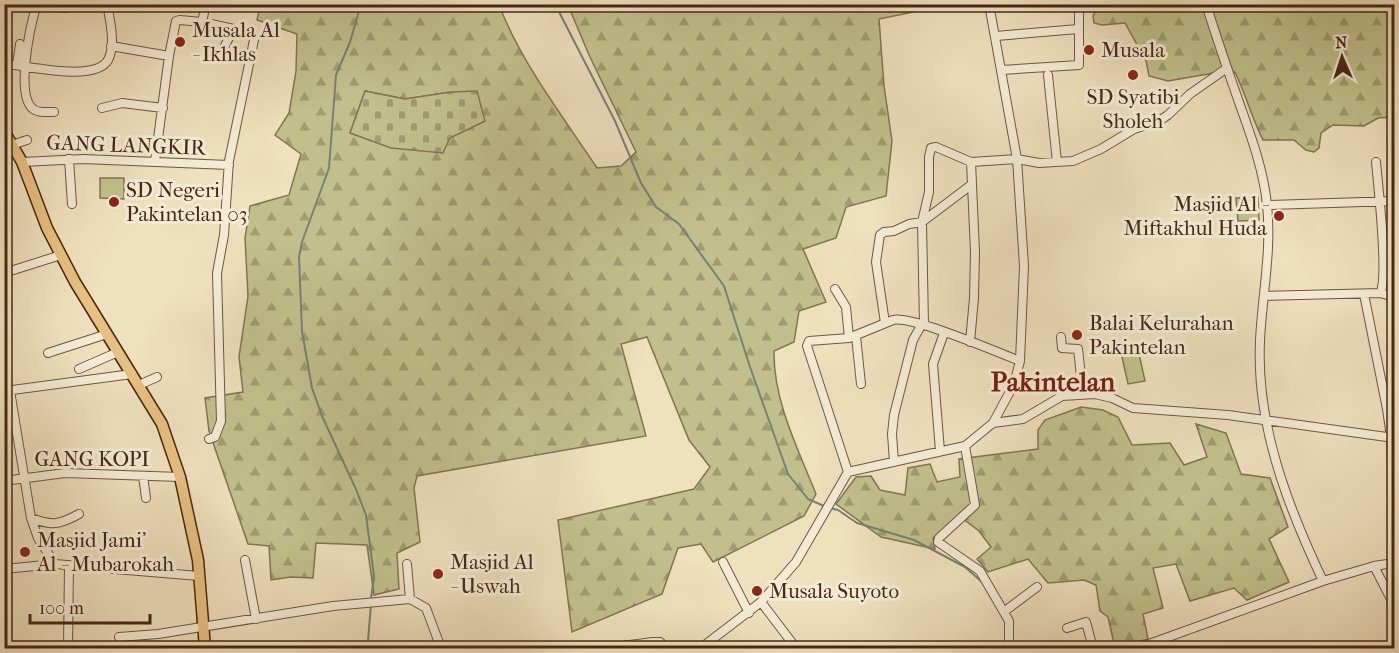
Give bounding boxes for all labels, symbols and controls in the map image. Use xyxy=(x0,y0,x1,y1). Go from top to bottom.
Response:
place label: Musala Al - Ikhlas xyxy=(192,18,280,66)
north arrow xyxy=(1312,27,1372,87)
text: N xyxy=(1335,33,1349,52)
marker: Musala Al - Ikhlas xyxy=(173,35,187,49)
place label: Musala xyxy=(1101,38,1165,62)
marker: Musala xyxy=(1082,43,1096,57)
marker: SD Syatibi Sholeh xyxy=(1126,68,1140,82)
place label: SD Syatibi Sholeh xyxy=(1086,85,1180,133)
street label: GANG LANGKIR xyxy=(46,130,207,160)
place label: SD Negeri Pakintelan 03 xyxy=(126,178,247,226)
place label: Masjid Al - Miftakhul Huda xyxy=(1124,192,1270,240)
marker: SD Negeri Pakintelan 03 xyxy=(107,195,121,209)
marker: Masjid Al - Miftakhul Huda xyxy=(1272,209,1286,223)
place label: Balai Kelurahan Pakintelan xyxy=(1089,311,1234,359)
marker: Balai Kelurahan Pakintelan xyxy=(1070,328,1084,342)
district label: Pakintelan xyxy=(991,366,1116,398)
street label: GANG KOPI xyxy=(34,447,150,471)
place label: Masjid Jami' Al - Mubarokah xyxy=(36,528,174,576)
marker: Masjid Jami' Al - Mubarokah xyxy=(18,545,32,559)
place label: Masjid Al - Uswah xyxy=(450,550,534,598)
marker: Masjid Al - Uswah xyxy=(431,567,445,581)
place label: Musala Suyoto xyxy=(769,579,899,603)
marker: Musala Suyoto xyxy=(750,584,764,598)
scale bar xyxy=(30,587,150,625)
text: 100 m xyxy=(39,598,84,619)

